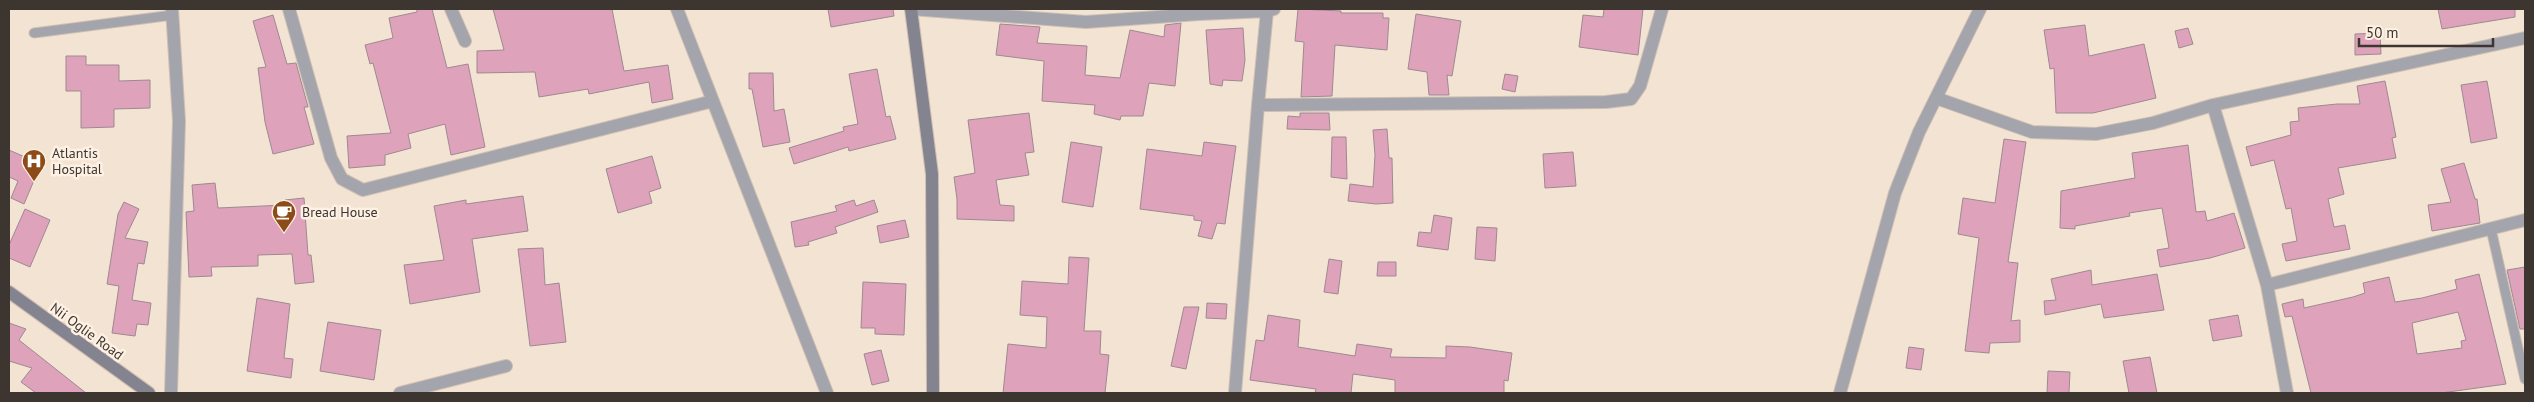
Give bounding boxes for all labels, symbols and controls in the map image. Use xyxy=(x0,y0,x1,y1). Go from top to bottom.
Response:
scale bar xyxy=(2359,15,2493,47)
text: 50 m xyxy=(2366,23,2399,42)
place label: Atlantis Hospital xyxy=(52,144,102,178)
hospital icon: Atlantis Hospital xyxy=(21,148,47,182)
cafe icon: Bread House xyxy=(271,199,297,233)
place label: Bread House xyxy=(302,203,378,221)
street label: Nii Oglie Road xyxy=(47,298,127,364)

